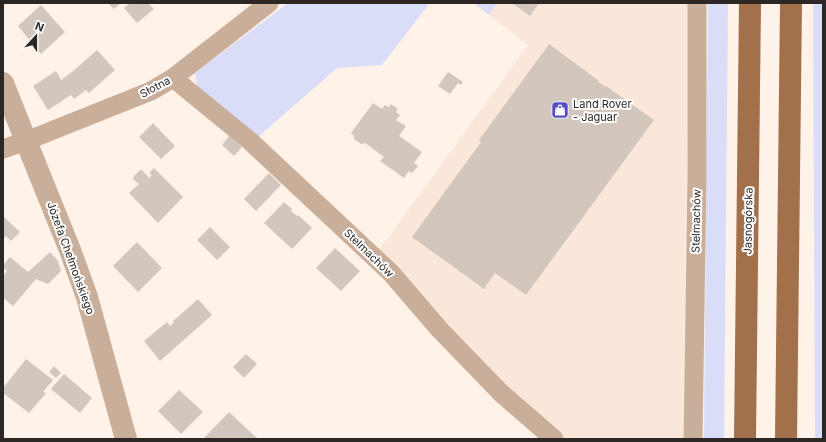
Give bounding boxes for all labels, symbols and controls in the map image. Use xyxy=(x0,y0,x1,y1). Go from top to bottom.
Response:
north arrow xyxy=(16,16,56,56)
text: N xyxy=(33,19,46,35)
street label: Słotna xyxy=(137,73,173,101)
place label: Land Rover - Jaguar xyxy=(573,97,632,124)
shop icon: Land Rover - Jaguar xyxy=(550,100,570,120)
street label: Jasnogórska xyxy=(740,187,756,255)
street label: Stelmachów xyxy=(688,189,704,253)
street label: Józefa Chełmońskiego xyxy=(44,200,98,317)
street label: Stelmachów xyxy=(341,226,397,280)

